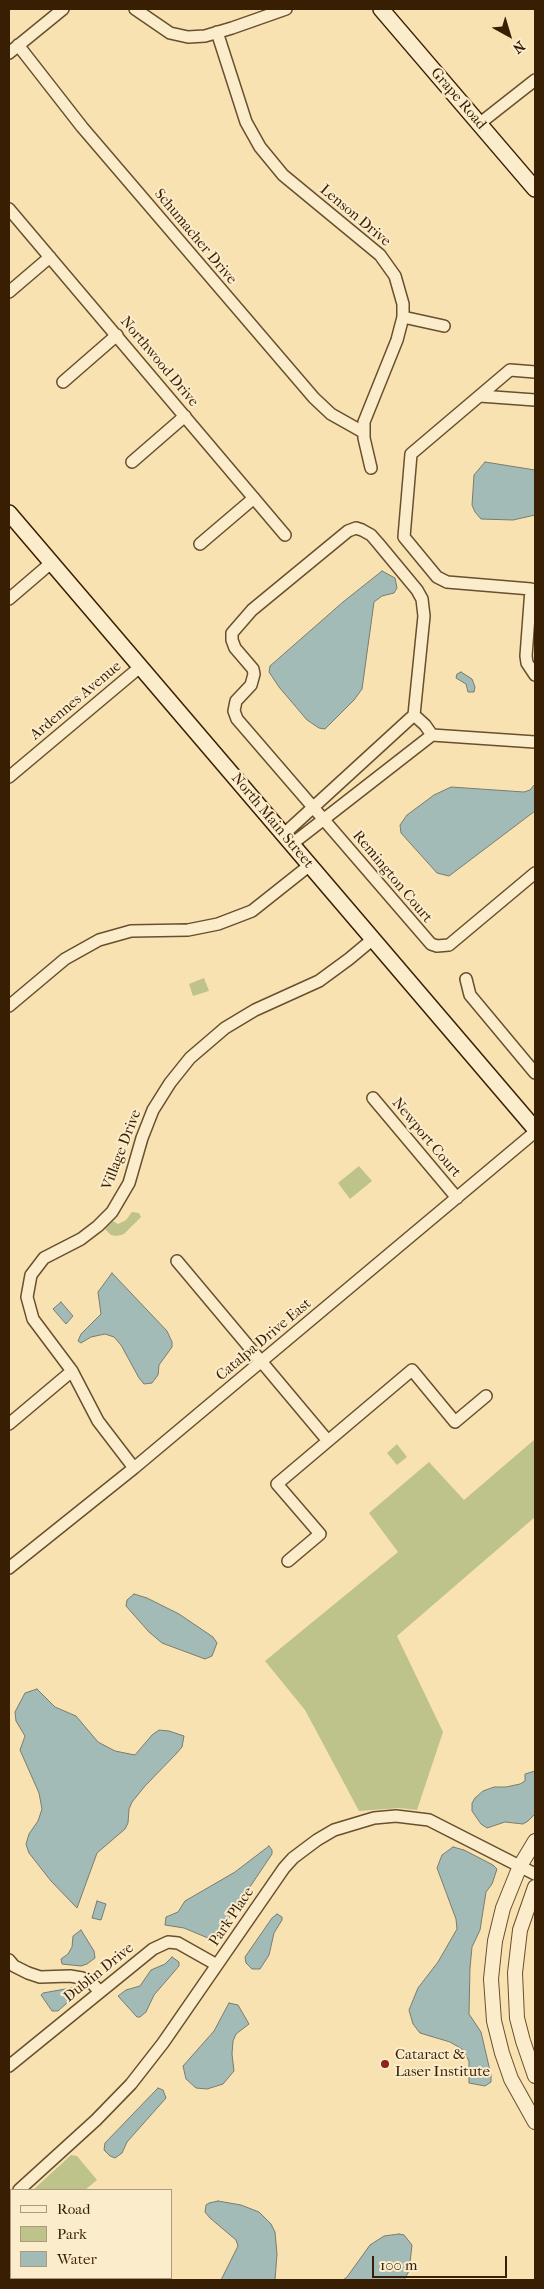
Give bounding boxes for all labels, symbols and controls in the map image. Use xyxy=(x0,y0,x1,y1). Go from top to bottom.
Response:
north arrow xyxy=(484,10,534,60)
text: N xyxy=(509,37,528,57)
street label: Grape Road xyxy=(426,64,490,134)
street label: Lenson Drive xyxy=(316,181,394,251)
street label: Schumacher Drive xyxy=(150,186,240,288)
street label: Northwood Drive xyxy=(116,313,202,411)
street label: Ardennes Avenue xyxy=(27,658,125,744)
street label: North Main Street xyxy=(227,770,317,872)
street label: Remington Court xyxy=(348,827,436,927)
street label: Newport Court xyxy=(388,1095,464,1181)
street label: Village Drive xyxy=(98,1107,146,1193)
street label: Catalpa Drive East xyxy=(213,1295,315,1385)
street label: Park Place xyxy=(206,1884,258,1950)
street label: Dublin Drive xyxy=(60,1939,138,2007)
place label: Cataract & Laser Institute xyxy=(395,2046,490,2081)
marker: Cataract & Laser Institute xyxy=(379,2058,391,2070)
legend xyxy=(10,2189,172,2279)
text: Road xyxy=(57,2200,90,2218)
text: Park xyxy=(57,2225,87,2243)
scale bar xyxy=(374,2246,509,2278)
text: Water xyxy=(57,2250,97,2268)
text: 100 m xyxy=(380,2256,418,2274)

